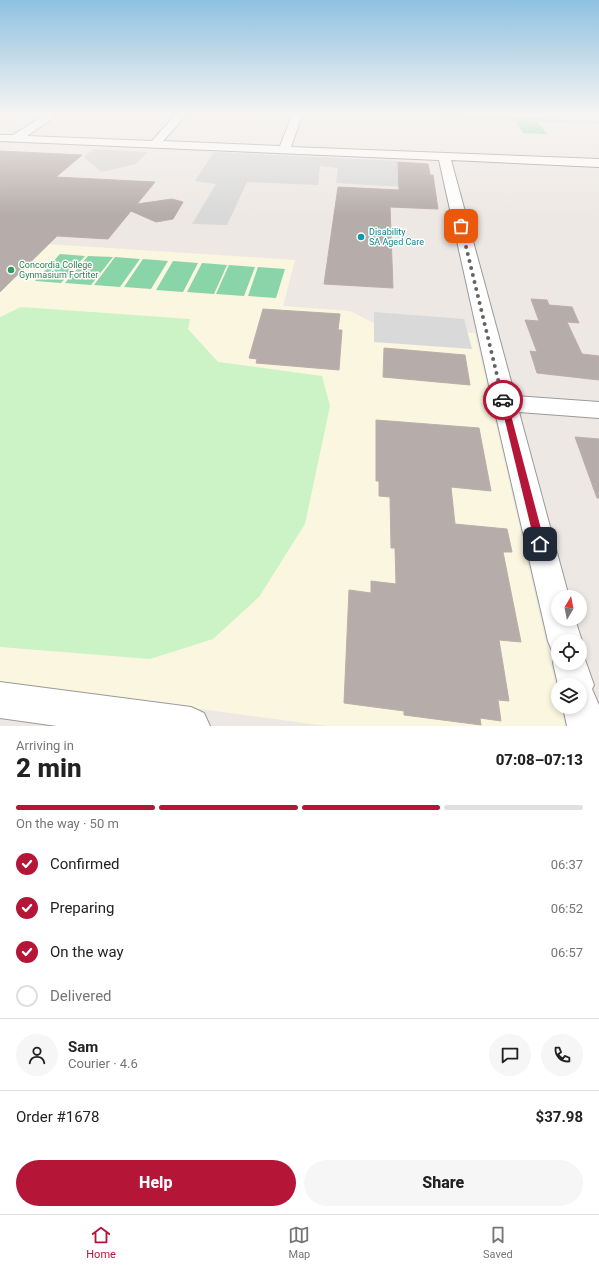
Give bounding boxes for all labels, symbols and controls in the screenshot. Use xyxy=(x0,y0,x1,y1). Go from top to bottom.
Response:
pin xyxy=(444,209,478,243)
icon: bag xyxy=(450,215,472,237)
place label: Disability SA Aged Care xyxy=(369,227,424,247)
marker: Disability SA Aged Care xyxy=(356,232,366,242)
place label: Concordia College Gynmasium Fortiter xyxy=(19,260,98,280)
marker: Concordia College Gynmasium Fortiter xyxy=(6,265,16,275)
courier xyxy=(483,380,523,420)
icon: car xyxy=(492,389,514,411)
pin xyxy=(523,527,557,561)
icon: home xyxy=(529,533,551,555)
north arrow xyxy=(551,590,587,626)
map controls xyxy=(551,590,587,714)
button: locate xyxy=(551,634,587,670)
button: layers xyxy=(551,678,587,714)
text: Arriving in xyxy=(16,738,74,753)
text: 07:08–07:13 xyxy=(496,751,583,769)
text: 2 min xyxy=(16,753,82,783)
text: On the way · 50 m xyxy=(16,816,119,831)
icon: check xyxy=(16,853,38,875)
text: Confirmed xyxy=(50,855,120,873)
text: 06:37 xyxy=(551,857,583,872)
icon: check xyxy=(16,897,38,919)
text: Preparing xyxy=(50,899,114,917)
text: 06:52 xyxy=(551,901,583,916)
icon: check xyxy=(16,941,38,963)
text: On the way xyxy=(50,943,124,961)
text: 06:57 xyxy=(551,945,583,960)
text: Delivered xyxy=(50,987,112,1005)
button: person xyxy=(16,1034,58,1076)
button: chat xyxy=(489,1034,531,1076)
button: phone xyxy=(541,1034,583,1076)
text: Sam xyxy=(68,1038,98,1056)
text: Courier · 4.6 xyxy=(68,1056,138,1071)
text: Order #1678 xyxy=(16,1108,99,1126)
text: $37.98 xyxy=(536,1108,583,1126)
button: Help xyxy=(16,1160,296,1206)
button: Share xyxy=(304,1160,583,1206)
tab: Home xyxy=(86,1224,116,1261)
tab: Map xyxy=(288,1224,310,1261)
tab: Saved xyxy=(483,1224,513,1261)

